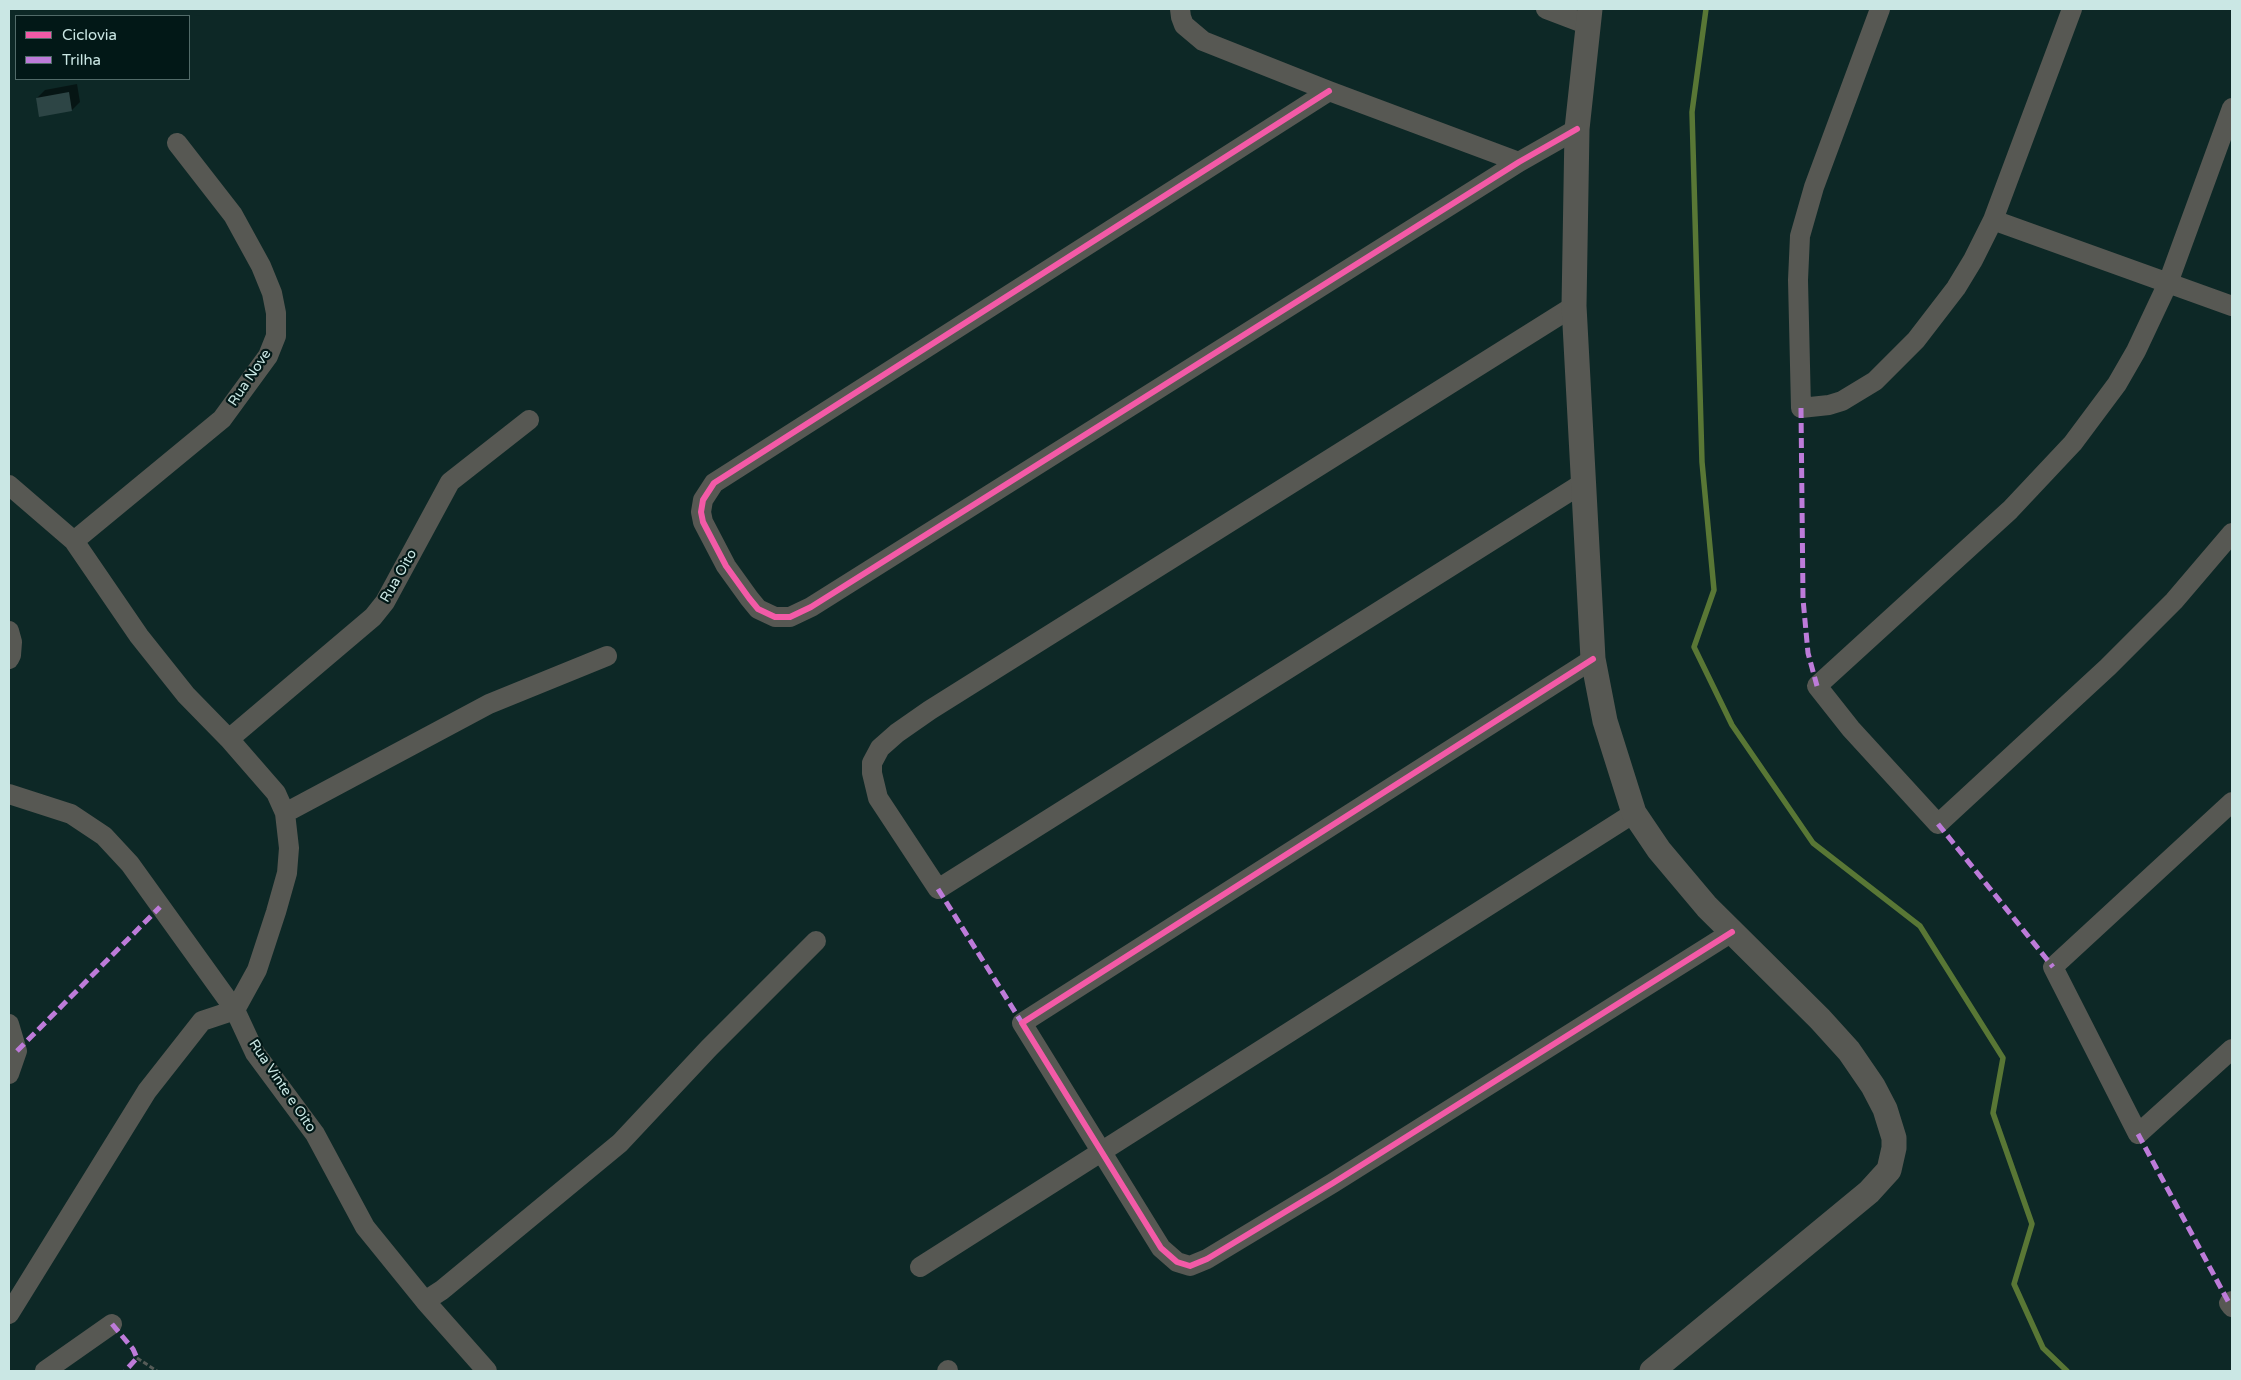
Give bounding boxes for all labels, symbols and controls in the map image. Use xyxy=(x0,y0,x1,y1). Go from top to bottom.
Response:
legend xyxy=(15,15,190,80)
text: Ciclovia xyxy=(62,26,117,44)
text: Trilha xyxy=(62,51,101,69)
street label: Rua Nove xyxy=(225,346,275,410)
street label: Rua Oito xyxy=(377,546,421,606)
street label: Rua Vinte e Oito xyxy=(245,1036,319,1136)

